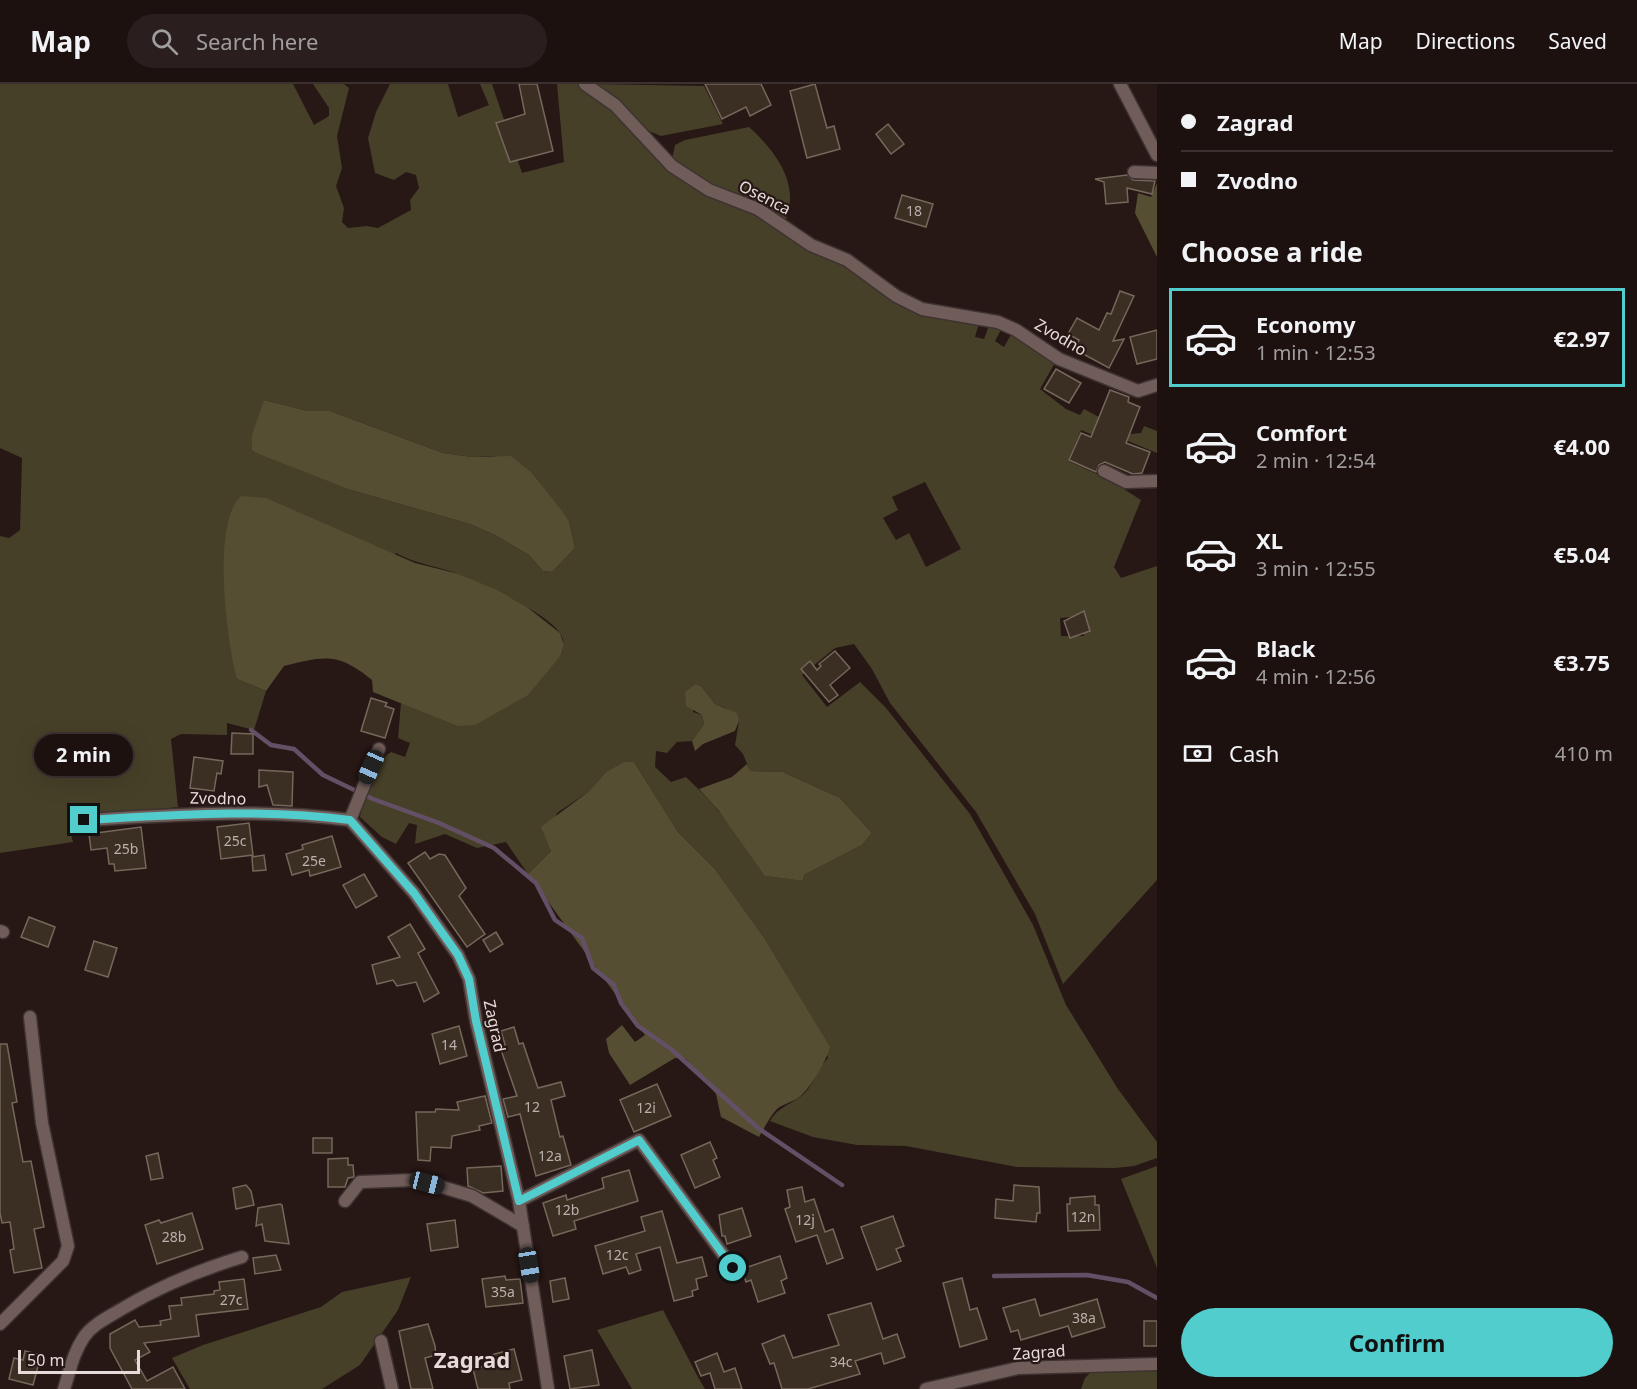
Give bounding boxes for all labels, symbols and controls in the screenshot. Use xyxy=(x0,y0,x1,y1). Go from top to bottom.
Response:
search box xyxy=(127,14,547,68)
text: Map xyxy=(30,22,91,60)
icon: search xyxy=(148,25,181,58)
text: Search here xyxy=(196,26,318,56)
text: Map xyxy=(1339,27,1383,55)
text: Directions xyxy=(1416,27,1515,55)
text: Saved xyxy=(1548,27,1607,55)
text: Zagrad xyxy=(1217,107,1293,137)
text: Zvodno xyxy=(1217,165,1298,195)
street label: Osenca xyxy=(735,175,795,219)
house number: 18 xyxy=(906,201,922,220)
text: Choose a ride xyxy=(1181,233,1363,270)
text: Economy xyxy=(1256,309,1355,339)
icon: car xyxy=(1184,311,1238,365)
street label: Zvodno xyxy=(1031,313,1091,361)
text: €2.97 xyxy=(1553,323,1610,353)
text: 1 min · 12:53 xyxy=(1256,339,1376,366)
text: Comfort xyxy=(1256,417,1347,447)
icon: car xyxy=(1184,419,1238,473)
text: €4.00 xyxy=(1553,431,1610,461)
text: 2 min · 12:54 xyxy=(1256,447,1376,474)
text: XL xyxy=(1256,525,1283,555)
icon: car xyxy=(1184,527,1238,581)
text: €5.04 xyxy=(1553,539,1610,569)
text: 3 min · 12:55 xyxy=(1256,555,1376,582)
text: Black xyxy=(1256,633,1315,663)
icon: car xyxy=(1184,635,1238,689)
text: €3.75 xyxy=(1553,647,1610,677)
text: 4 min · 12:56 xyxy=(1256,663,1376,690)
callout: 2 min xyxy=(34,733,134,775)
icon: cash xyxy=(1181,737,1214,770)
text: Cash xyxy=(1229,738,1279,768)
text: 410 m xyxy=(1555,740,1613,767)
text: 2 min xyxy=(56,741,111,768)
car xyxy=(355,747,387,787)
street label: Zvodno xyxy=(190,787,246,809)
route end xyxy=(70,806,97,833)
house number: 25c xyxy=(224,831,247,850)
house number: 25b xyxy=(114,839,138,858)
house number: 25e xyxy=(302,851,326,870)
street label: Zagrad xyxy=(479,998,511,1054)
house number: 14 xyxy=(441,1035,457,1054)
house number: 12 xyxy=(524,1097,540,1116)
house number: 12i xyxy=(636,1098,656,1117)
house number: 12a xyxy=(538,1146,562,1165)
car xyxy=(407,1170,447,1196)
house number: 12b xyxy=(555,1200,579,1219)
house number: 12n xyxy=(1071,1207,1095,1226)
house number: 12j xyxy=(795,1210,815,1229)
house number: 28b xyxy=(162,1227,186,1246)
house number: 12c xyxy=(606,1245,629,1264)
car xyxy=(517,1246,541,1284)
route start xyxy=(719,1254,746,1281)
house number: 35a xyxy=(491,1282,515,1301)
house number: 27c xyxy=(220,1290,243,1309)
house number: 38a xyxy=(1072,1308,1096,1327)
button: Confirm xyxy=(1181,1308,1613,1377)
street label: Zagrad xyxy=(1012,1339,1066,1365)
district label: Zagrad xyxy=(434,1344,510,1374)
scale bar xyxy=(18,1347,140,1374)
text: 50 m xyxy=(27,1349,64,1371)
house number: 34c xyxy=(830,1352,853,1371)

